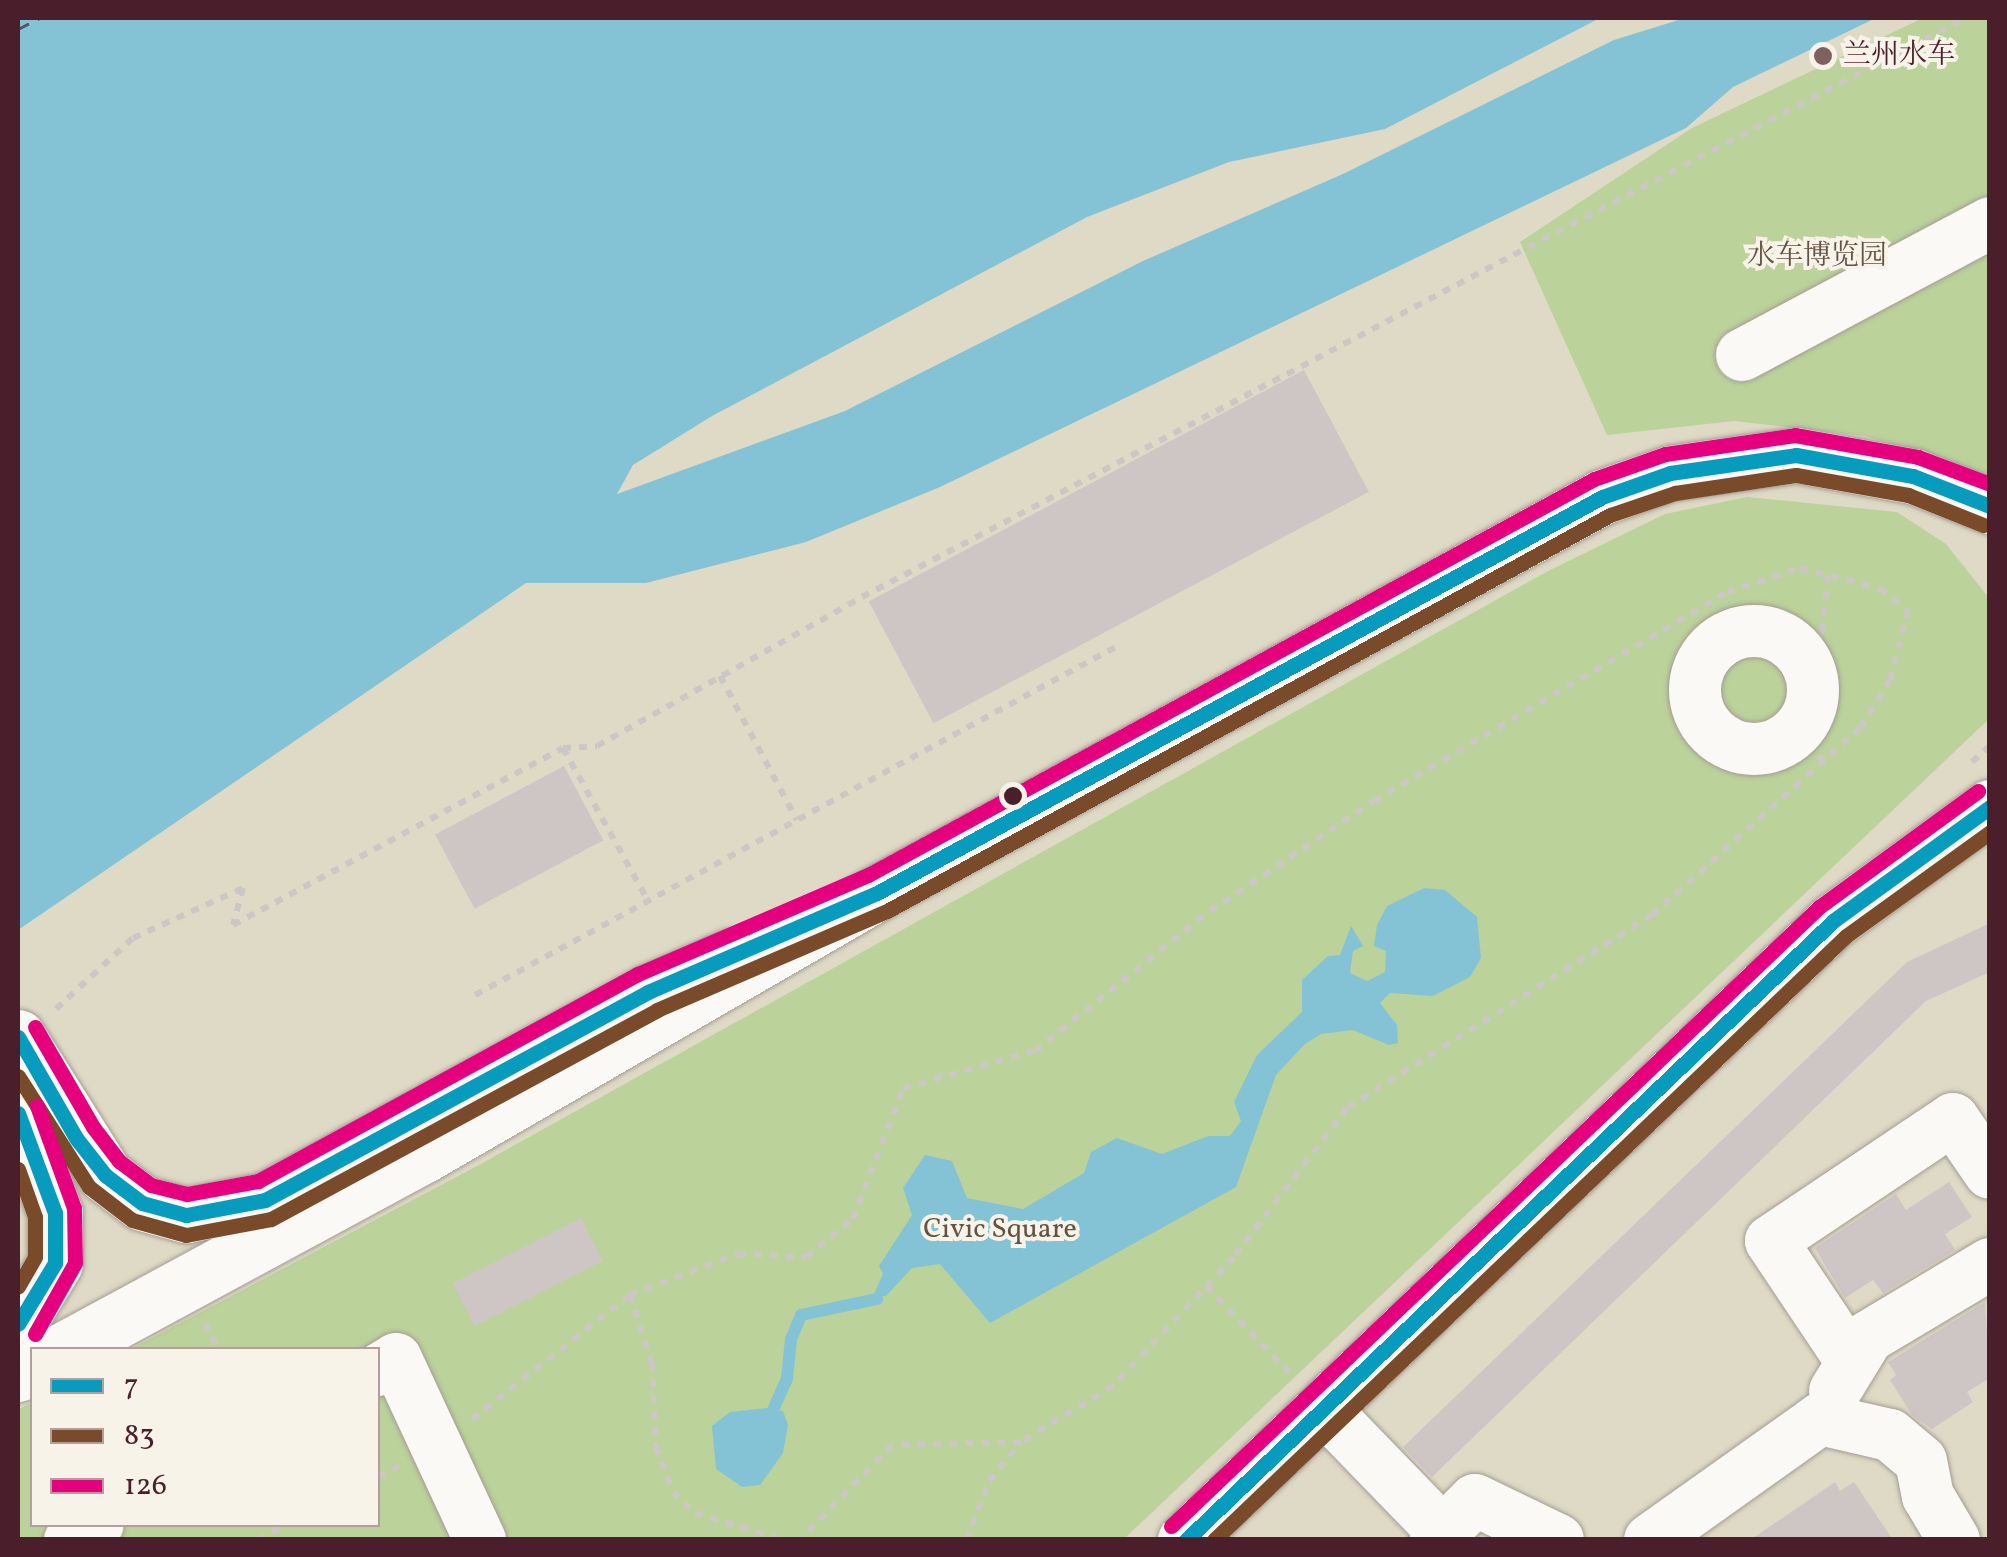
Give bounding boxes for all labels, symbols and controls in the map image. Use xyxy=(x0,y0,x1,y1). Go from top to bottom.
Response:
place label: 兰州水车 xyxy=(1843,39,1955,73)
marker: 兰州水车 xyxy=(1812,45,1834,67)
park label: 水车博览园 xyxy=(1747,240,1887,274)
unlabelled marker xyxy=(1003,786,1023,806)
park label: Civic Square xyxy=(923,1213,1077,1247)
legend xyxy=(30,1347,380,1527)
text: 7 xyxy=(124,1365,139,1407)
text: 83 xyxy=(124,1415,155,1457)
text: 126 xyxy=(124,1465,167,1507)

